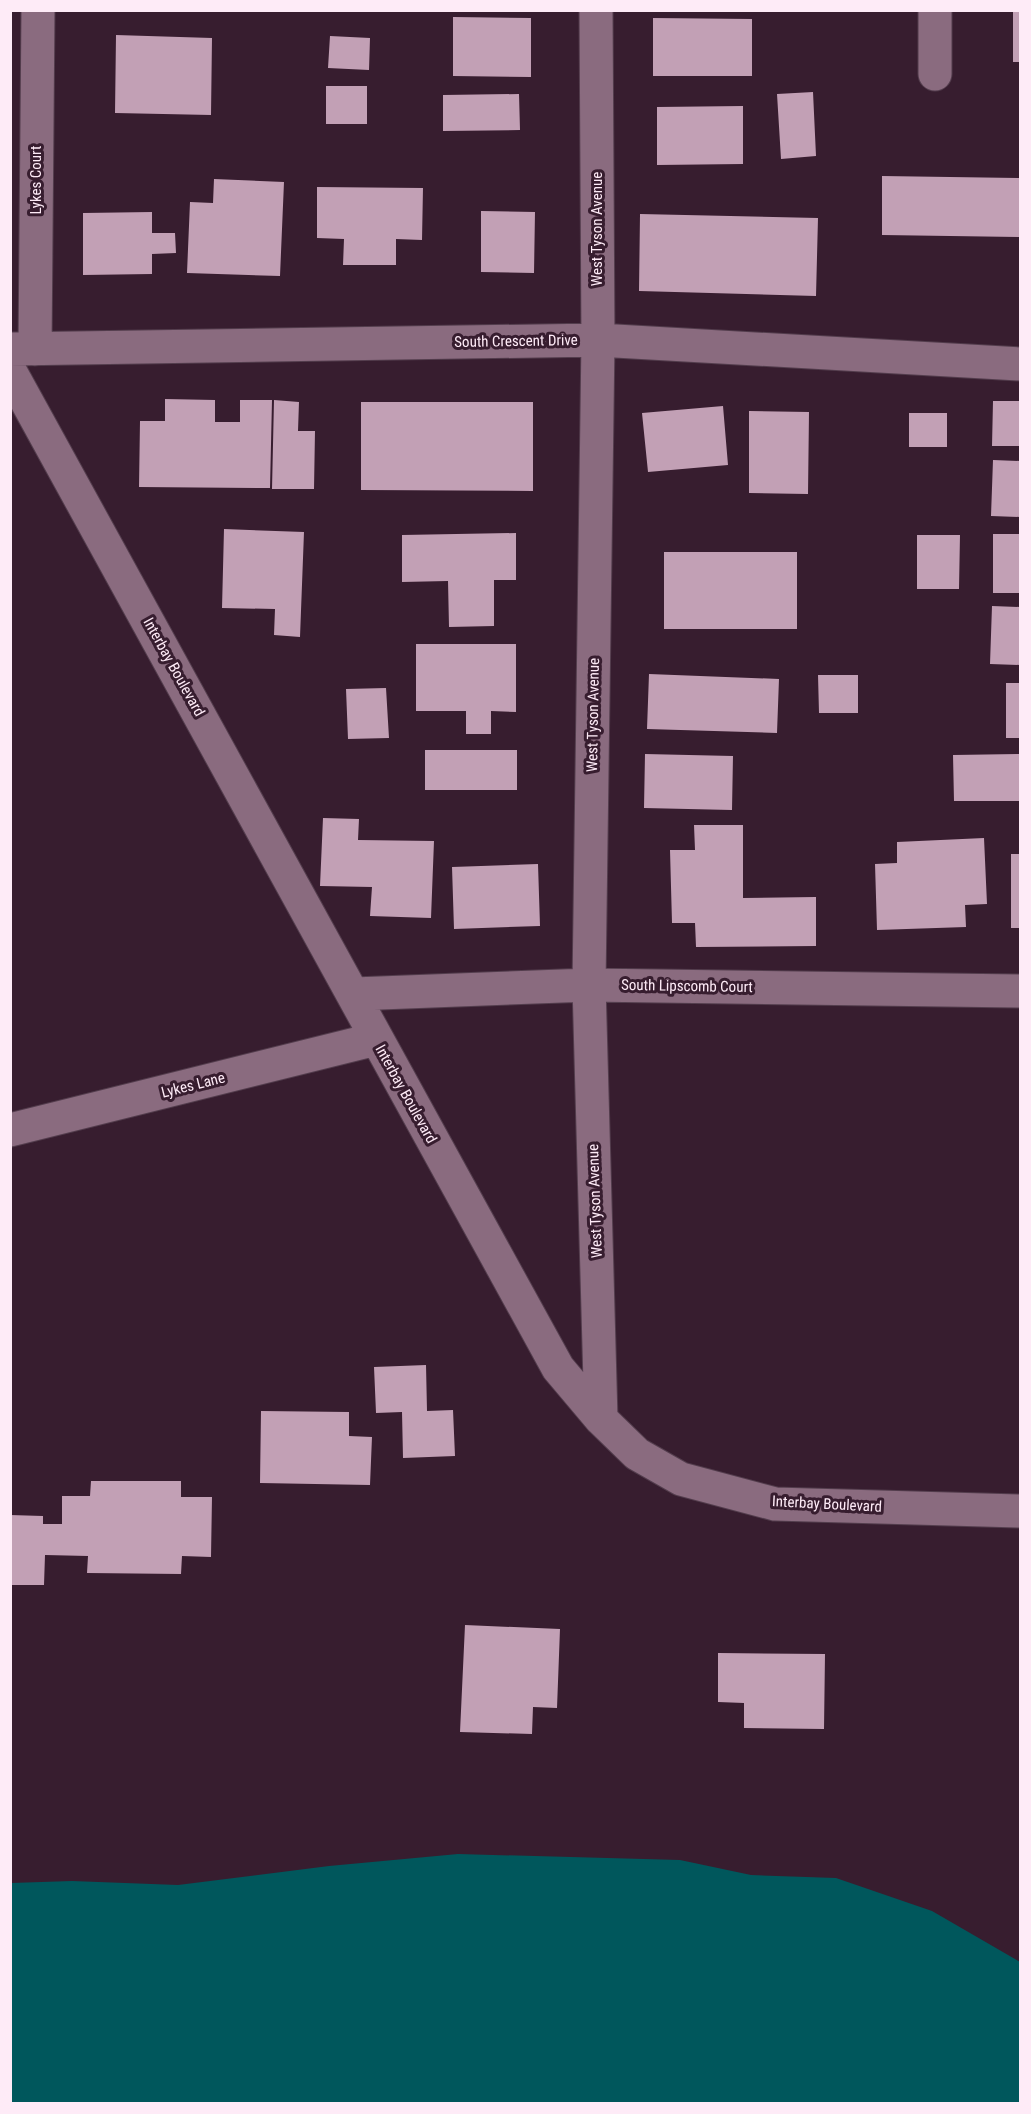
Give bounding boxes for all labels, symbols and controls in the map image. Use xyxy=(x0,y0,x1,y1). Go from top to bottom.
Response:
street label: Lykes Court xyxy=(27,146,45,215)
street label: West Tyson Avenue xyxy=(588,172,606,286)
street label: South Crescent Drive xyxy=(454,331,578,351)
street label: Interbay Boulevard xyxy=(139,615,209,719)
street label: West Tyson Avenue xyxy=(583,658,603,772)
street label: South Lipscomb Court xyxy=(621,976,753,996)
street label: Interbay Boulevard xyxy=(371,1042,441,1146)
street label: Lykes Lane xyxy=(159,1068,227,1102)
street label: West Tyson Avenue xyxy=(584,1143,606,1259)
street label: Interbay Boulevard xyxy=(772,1492,882,1516)

